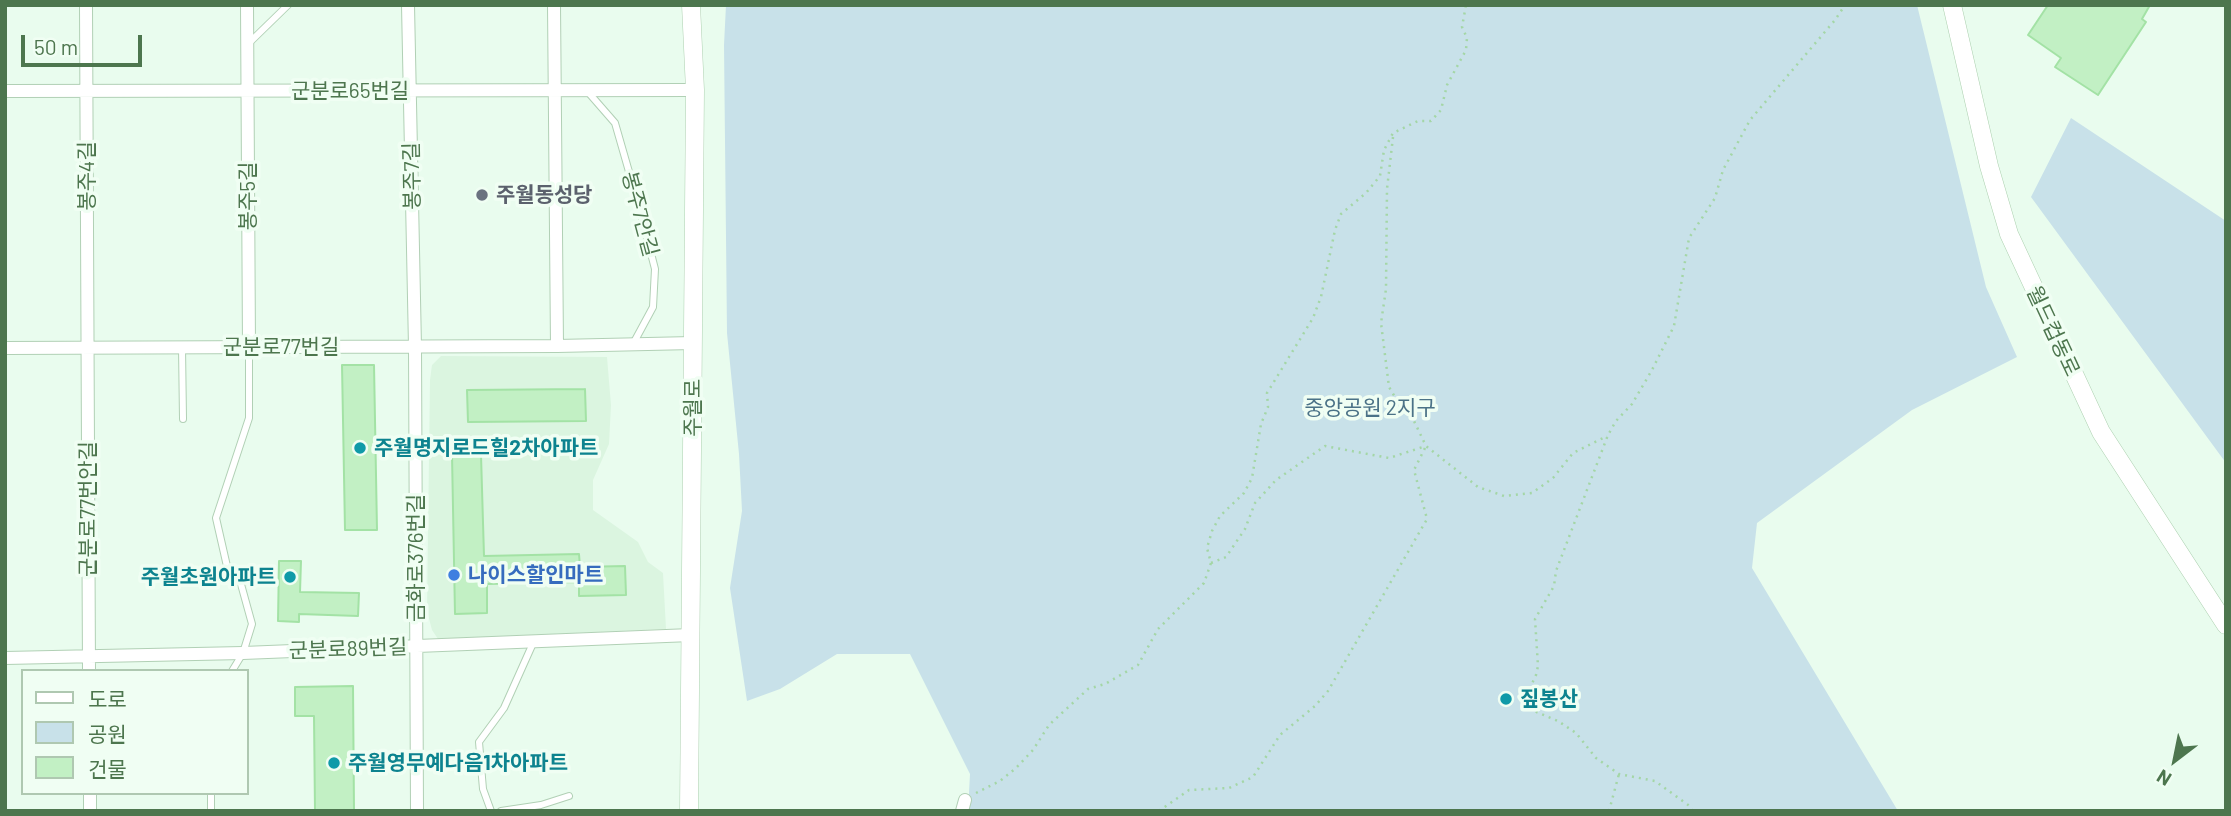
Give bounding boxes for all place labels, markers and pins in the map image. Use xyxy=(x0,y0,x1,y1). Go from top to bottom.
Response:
place label: 주월동성당 xyxy=(496,182,593,208)
marker: 주월동성당 xyxy=(474,187,490,203)
place label: 주월명지로드힐2차아파트 xyxy=(374,435,598,461)
marker: 주월명지로드힐2차아파트 xyxy=(352,440,368,456)
place label: 나이스할인마트 xyxy=(468,562,603,588)
place label: 주월초원아파트 xyxy=(141,564,276,590)
marker: 나이스할인마트 xyxy=(446,567,462,583)
marker: 주월초원아파트 xyxy=(282,569,298,585)
place label: 짚봉산 xyxy=(1520,686,1578,712)
marker: 짚봉산 xyxy=(1498,691,1514,707)
place label: 주월영무예다음1차아파트 xyxy=(348,750,568,776)
marker: 주월영무예다음1차아파트 xyxy=(326,755,342,771)

